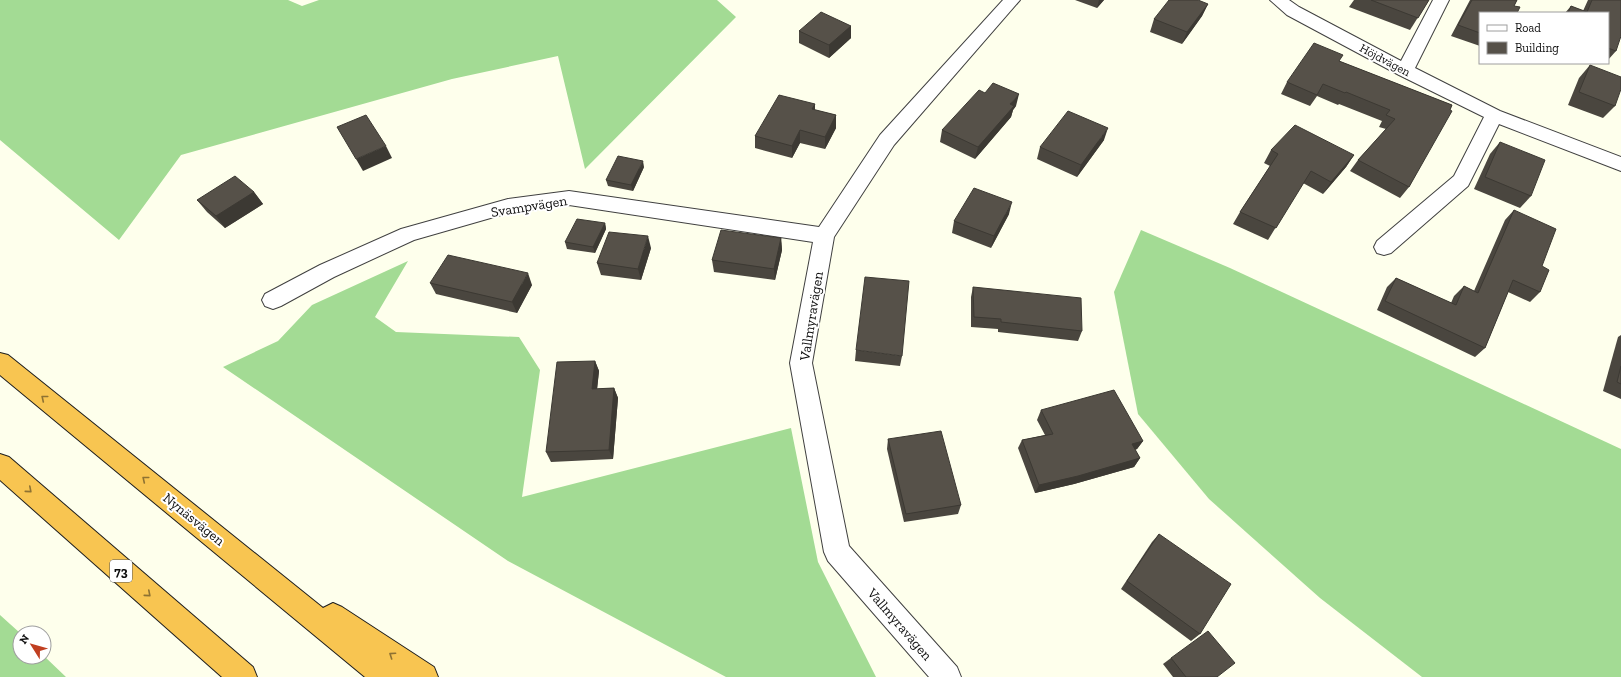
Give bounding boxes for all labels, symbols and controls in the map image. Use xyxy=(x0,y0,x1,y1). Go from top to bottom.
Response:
legend xyxy=(1479,12,1609,64)
text: Road xyxy=(1515,21,1541,35)
street label: Höjdvägen xyxy=(1357,41,1413,80)
text: Building xyxy=(1515,41,1559,55)
street label: Svampvägen xyxy=(490,192,568,221)
street label: Vallmyravägen xyxy=(796,270,827,363)
one-way arrow xyxy=(42,395,49,402)
one-way arrow xyxy=(143,477,150,484)
one-way arrow xyxy=(25,486,32,493)
street label: Nynäsvägen xyxy=(160,489,228,549)
road number: 73 xyxy=(110,560,132,582)
street label: Vallmyravägen xyxy=(863,584,936,664)
one-way arrow xyxy=(143,590,151,597)
north arrow xyxy=(12,625,52,665)
text: N xyxy=(17,632,33,647)
one-way arrow xyxy=(389,653,396,660)

